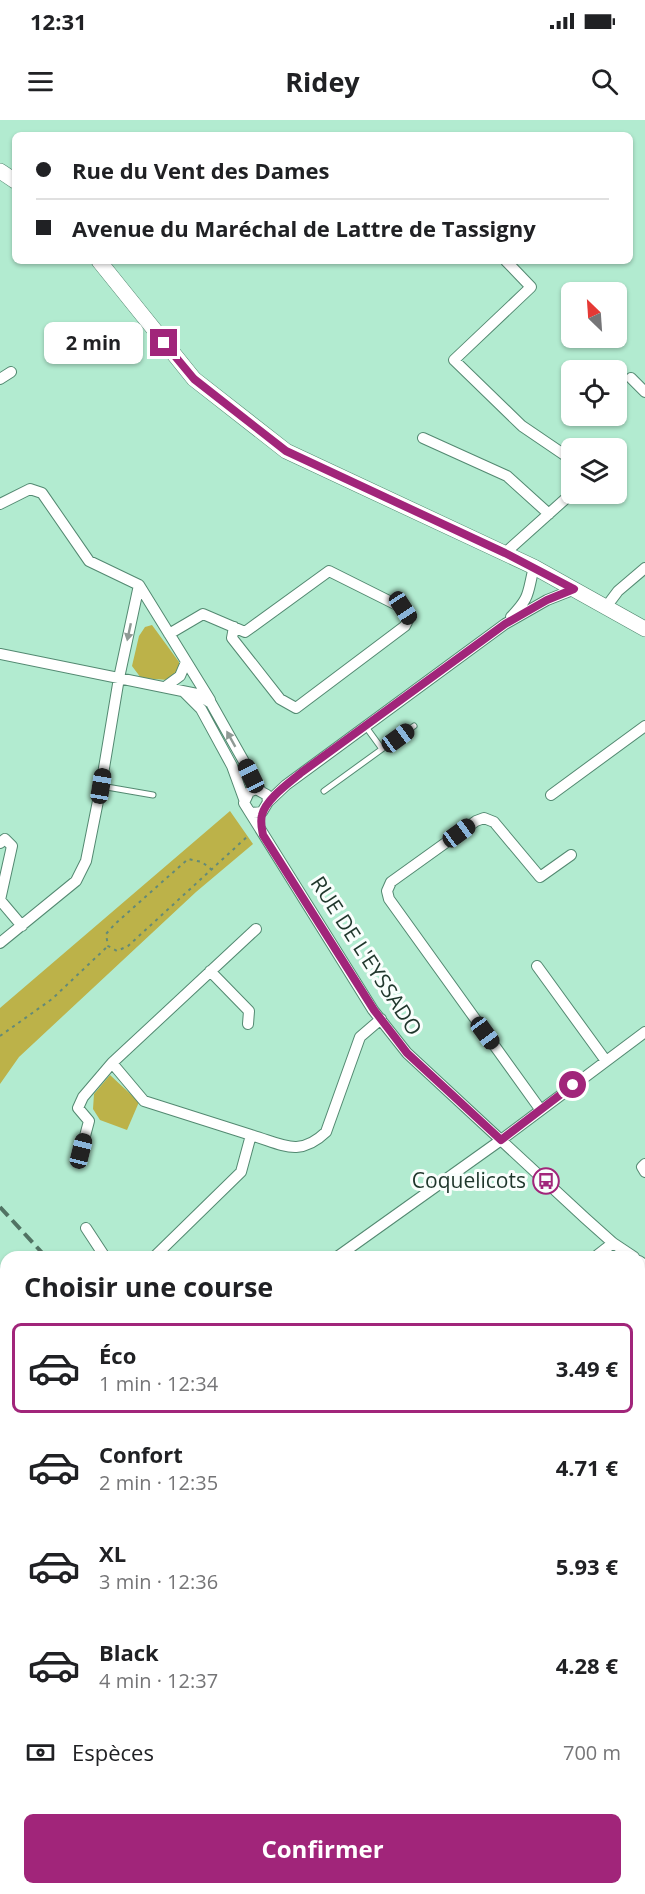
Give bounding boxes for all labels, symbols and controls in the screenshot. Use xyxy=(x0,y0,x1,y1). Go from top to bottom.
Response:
text: 12:31 xyxy=(30,6,87,36)
text: Ridey xyxy=(285,63,360,100)
icon: menu xyxy=(24,65,57,98)
icon: search xyxy=(588,65,621,98)
text: Rue du Vent des Dames xyxy=(72,155,330,185)
text: Avenue du Maréchal de Lattre de Tassigny xyxy=(72,213,536,243)
north arrow xyxy=(561,282,627,348)
map controls xyxy=(561,282,627,504)
callout: 2 min xyxy=(44,322,143,364)
text: 2 min xyxy=(66,329,121,356)
route end xyxy=(150,329,177,356)
button: locate xyxy=(561,360,627,426)
button: layers xyxy=(561,438,627,504)
car xyxy=(386,588,420,628)
one-way arrow xyxy=(124,622,133,641)
car xyxy=(378,720,418,756)
one-way arrow xyxy=(226,731,237,747)
car xyxy=(235,756,267,796)
car xyxy=(89,767,113,805)
car xyxy=(439,815,479,851)
street label: RUE DE L'EYSSADO xyxy=(305,870,429,1041)
car xyxy=(467,1013,503,1053)
route start xyxy=(559,1071,586,1098)
car xyxy=(68,1131,94,1171)
place label: Coquelicots xyxy=(412,1166,526,1194)
bus stop icon: Coquelicots xyxy=(531,1166,561,1196)
text: Choisir une course xyxy=(24,1268,273,1305)
text: Éco xyxy=(99,1340,136,1370)
icon: car xyxy=(27,1341,81,1395)
text: 3.49 € xyxy=(556,1353,618,1383)
text: 1 min · 12:34 xyxy=(99,1370,218,1397)
text: Confort xyxy=(99,1439,183,1469)
icon: car xyxy=(27,1440,81,1494)
text: 4.71 € xyxy=(556,1452,618,1482)
text: 2 min · 12:35 xyxy=(99,1469,218,1496)
text: XL xyxy=(99,1538,126,1568)
icon: car xyxy=(27,1539,81,1593)
text: 5.93 € xyxy=(556,1551,618,1581)
text: 3 min · 12:36 xyxy=(99,1568,218,1595)
text: Black xyxy=(99,1637,159,1667)
icon: car xyxy=(27,1638,81,1692)
text: 4.28 € xyxy=(556,1650,618,1680)
text: 4 min · 12:37 xyxy=(99,1667,218,1694)
icon: cash xyxy=(24,1736,57,1769)
text: Espèces xyxy=(72,1737,154,1767)
text: 700 m xyxy=(563,1739,621,1766)
button: Confirmer xyxy=(24,1814,621,1883)

